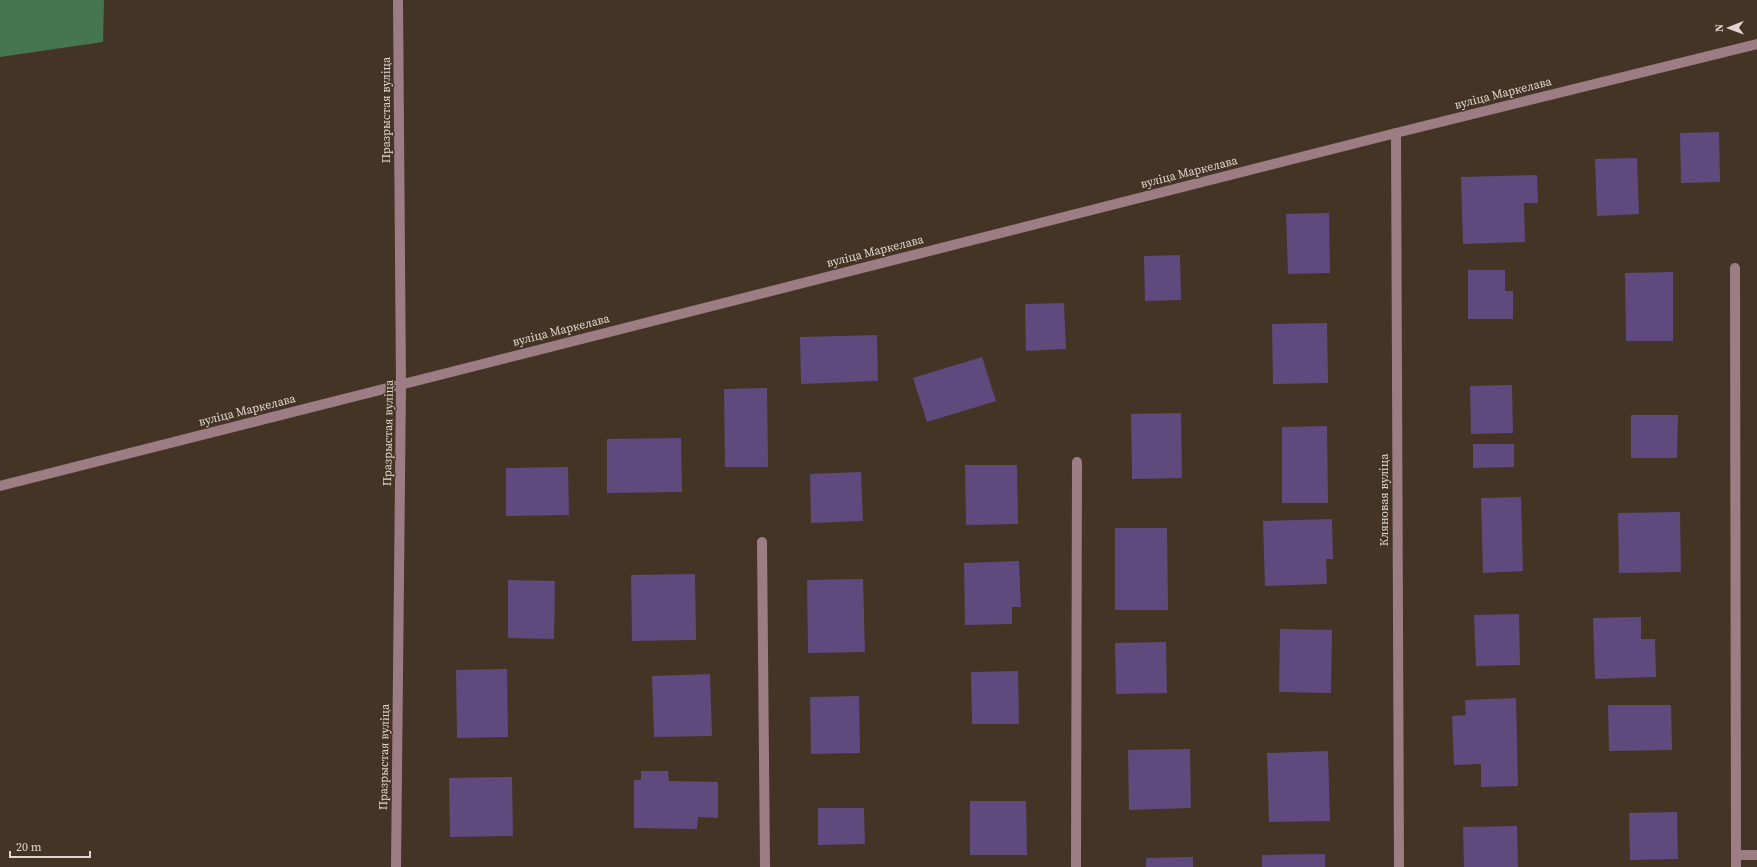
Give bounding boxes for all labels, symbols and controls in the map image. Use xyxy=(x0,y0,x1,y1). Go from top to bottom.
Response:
north arrow xyxy=(1709,8,1749,48)
text: N xyxy=(1712,24,1727,32)
street label: Празрыстая вуліца xyxy=(378,56,394,163)
street label: вуліца Маркелава xyxy=(1453,73,1554,113)
street label: вуліца Маркелава xyxy=(1139,152,1240,192)
street label: вуліца Маркелава xyxy=(825,231,926,271)
street label: вуліца Маркелава xyxy=(511,310,612,350)
street label: Празрыстая вуліца xyxy=(379,379,397,486)
street label: вуліца Маркелава xyxy=(197,390,298,430)
street label: Кляновая вуліца xyxy=(1376,453,1392,546)
street label: Празрыстая вуліца xyxy=(375,703,393,810)
scale bar xyxy=(10,833,90,859)
text: 20 m xyxy=(16,839,42,855)

